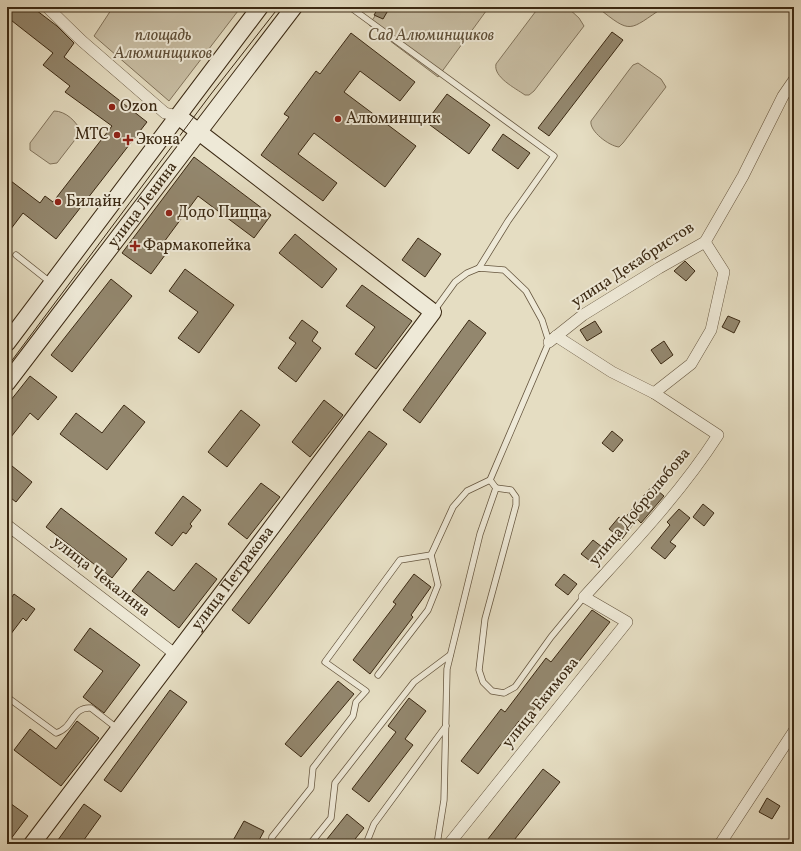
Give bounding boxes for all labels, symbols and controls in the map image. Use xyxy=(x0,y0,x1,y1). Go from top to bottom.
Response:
park label: площадь Алюминщиков xyxy=(113,25,212,65)
park label: Сад Алюминщиков xyxy=(368,25,494,47)
place label: Ozon xyxy=(120,96,158,118)
marker: Ozon xyxy=(107,102,117,112)
place label: Алюминщик xyxy=(346,108,441,130)
marker: Алюминщик xyxy=(333,114,343,124)
place label: МТС xyxy=(75,124,109,146)
place label: Экона xyxy=(136,129,180,151)
marker: МТС xyxy=(112,130,122,140)
marker: Экона xyxy=(123,135,133,145)
street label: улица Ленина xyxy=(103,157,183,253)
place label: Билайн xyxy=(66,191,122,213)
marker: Билайн xyxy=(53,197,63,207)
place label: Додо Пицца xyxy=(177,202,267,224)
marker: Додо Пицца xyxy=(164,208,174,218)
street label: улица Декабристов xyxy=(567,217,699,313)
place label: Фармакопейка xyxy=(143,235,251,257)
marker: Фармакопейка xyxy=(130,241,140,251)
street label: улица Добролюбова xyxy=(584,443,696,571)
street label: улица Петракова xyxy=(187,522,280,635)
street label: улица Чекалина xyxy=(47,532,155,622)
street label: улица Екимова xyxy=(497,653,585,753)

